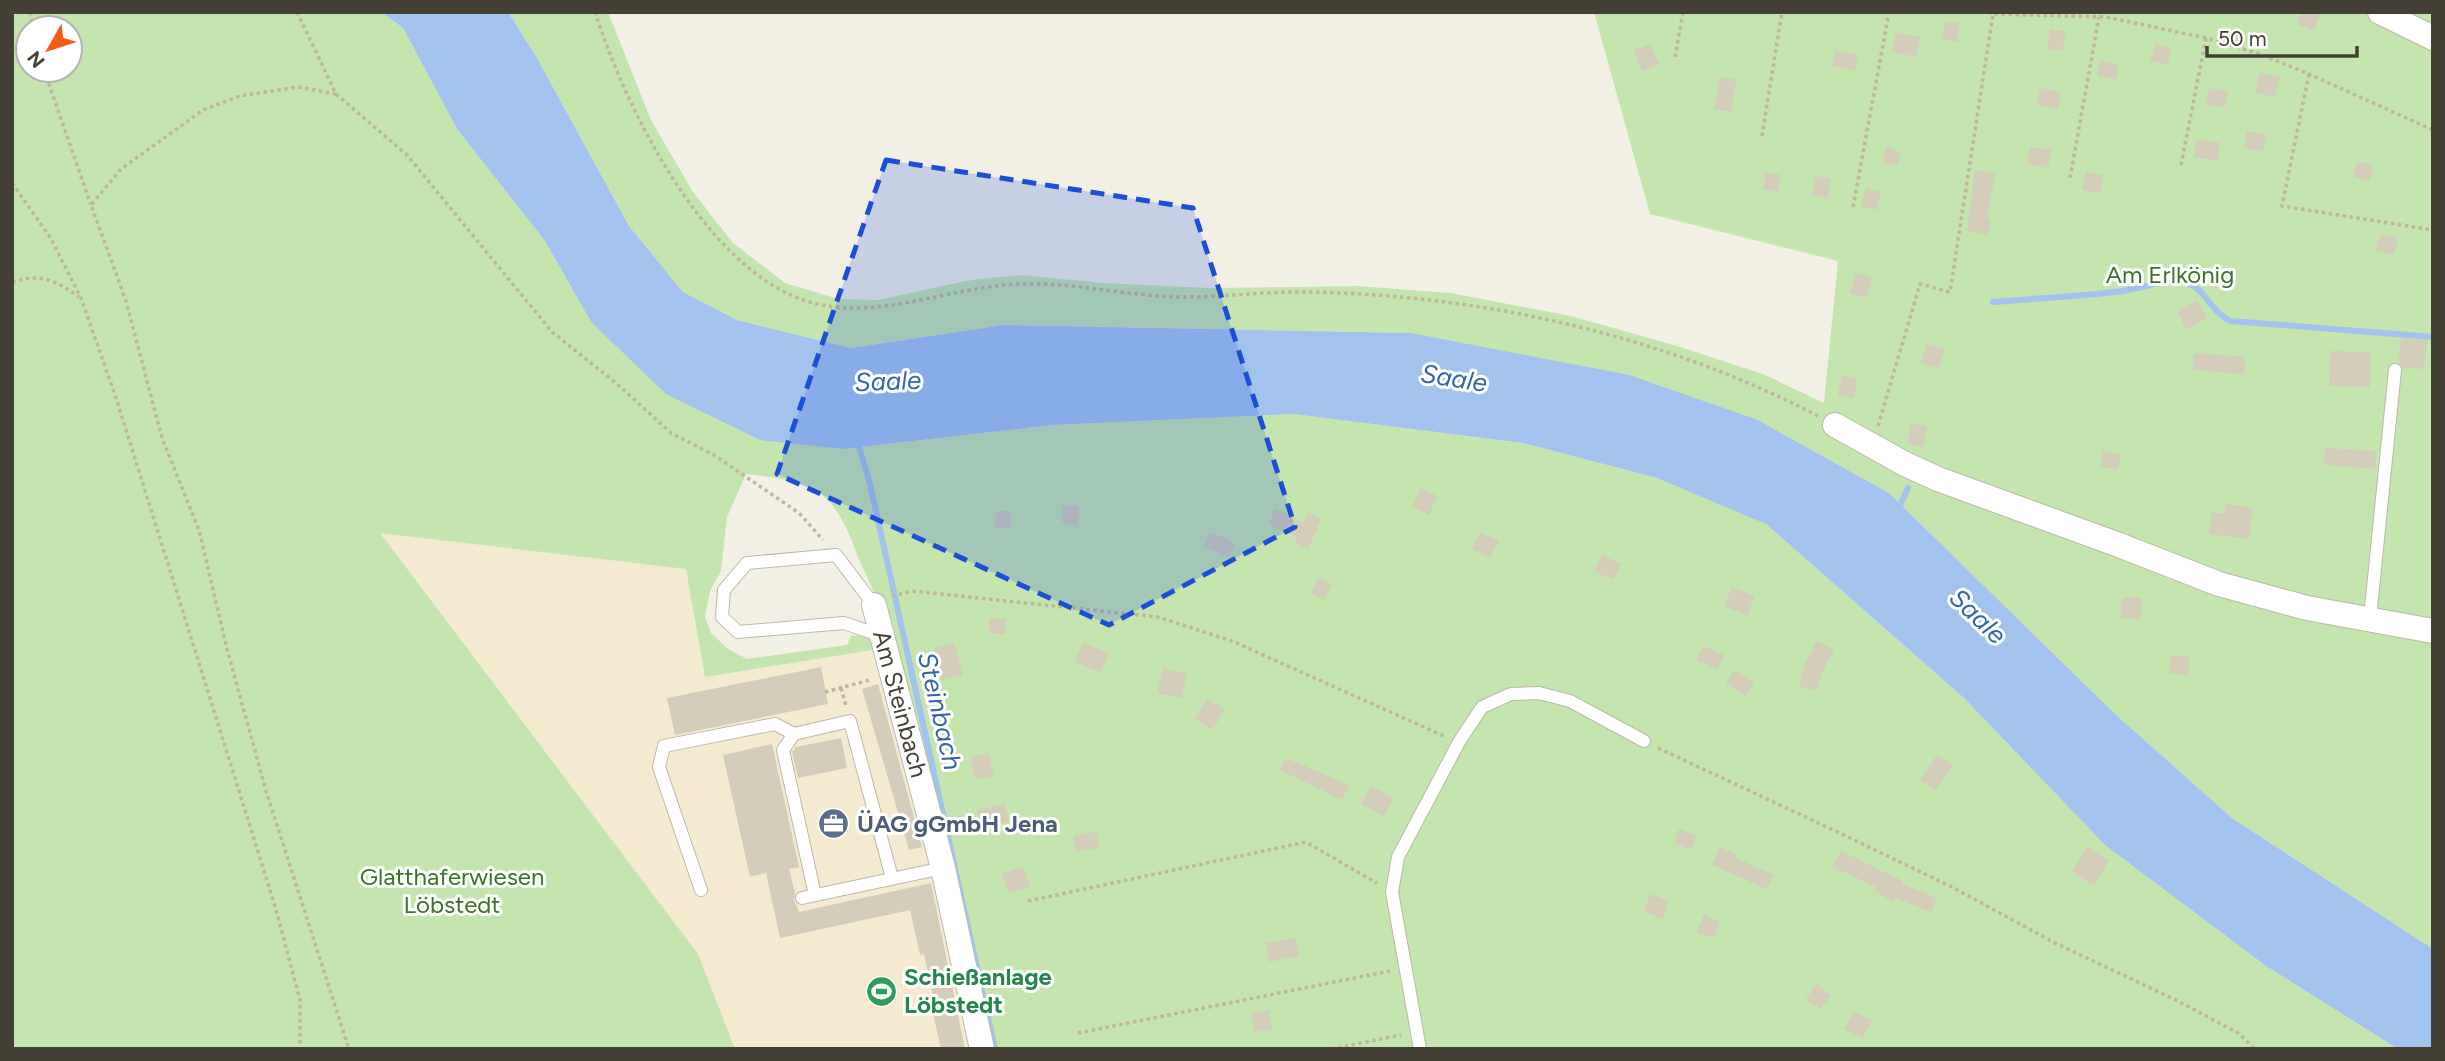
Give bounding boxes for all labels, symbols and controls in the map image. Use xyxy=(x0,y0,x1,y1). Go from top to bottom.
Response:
north arrow xyxy=(14,14,84,84)
scale bar xyxy=(2207,14,2358,58)
text: 50 m xyxy=(2218,26,2267,51)
text: N xyxy=(23,46,50,72)
park label: Am Erlkönig xyxy=(2106,260,2234,289)
water label: Saale xyxy=(1419,357,1489,399)
water label: Saale xyxy=(854,364,922,398)
water label: Saale xyxy=(1943,581,2013,651)
street label: Am Steinbach xyxy=(867,627,934,781)
water label: Steinbach xyxy=(911,649,969,773)
office icon: ÜAG gGmbH Jena xyxy=(817,807,851,841)
place label: ÜAG gGmbH Jena xyxy=(857,809,1058,838)
park label: Glatthaferwiesen Löbstedt xyxy=(360,862,544,919)
place label: Schießanlage Löbstedt xyxy=(904,962,1052,1019)
sports icon: Schießanlage Löbstedt xyxy=(864,974,898,1008)

